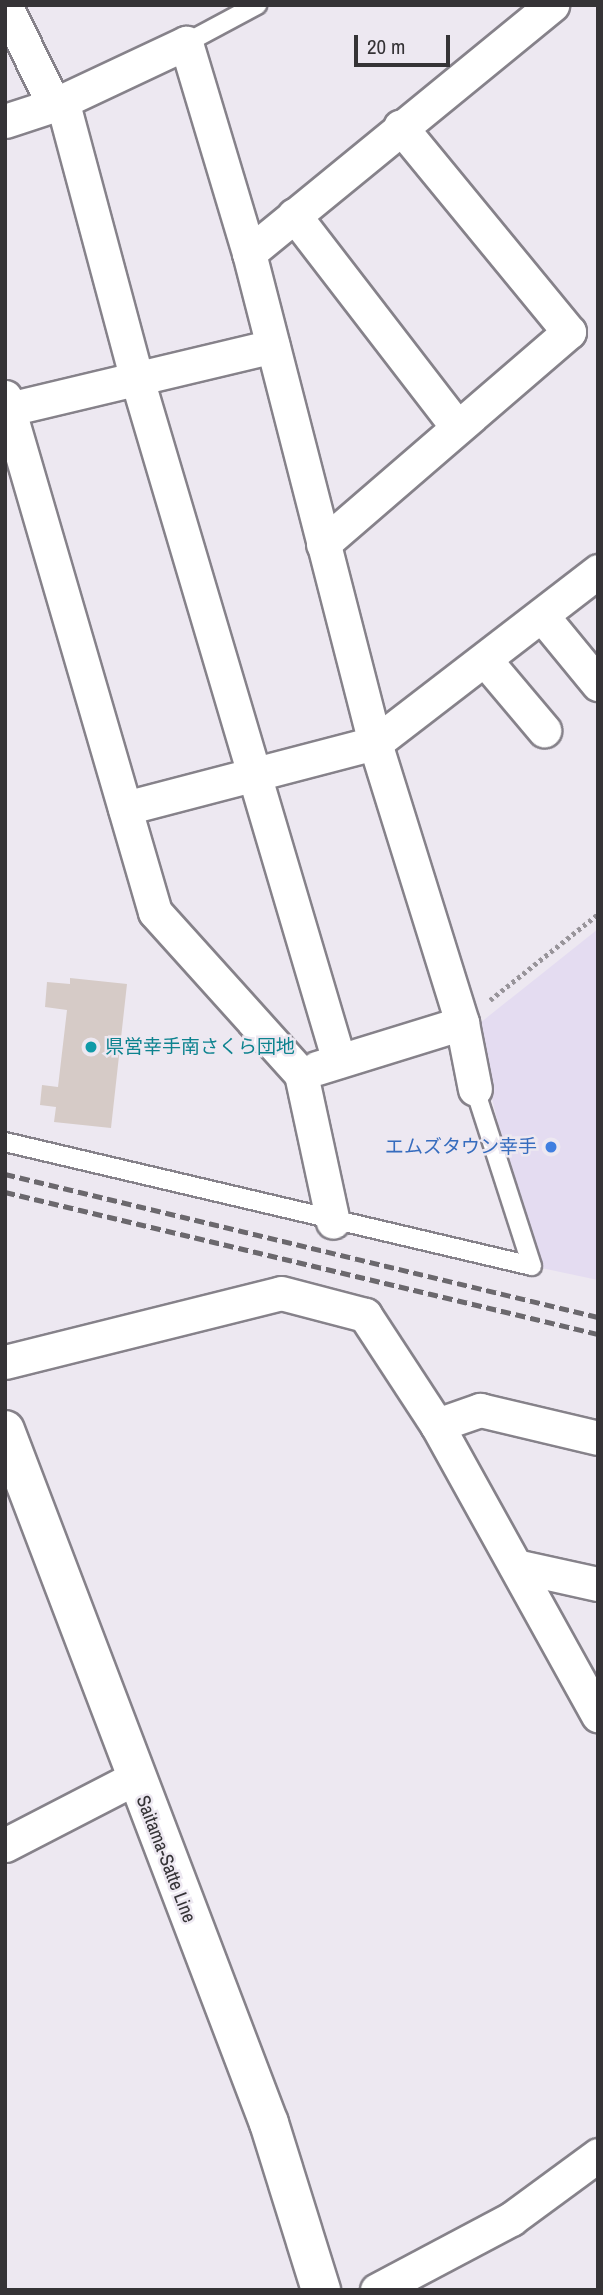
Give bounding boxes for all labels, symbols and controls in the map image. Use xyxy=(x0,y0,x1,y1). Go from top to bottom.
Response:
scale bar xyxy=(358,21,454,65)
text: 20 m xyxy=(367,32,405,61)
place label: 県営幸手南さくら団地 xyxy=(105,1036,295,1058)
marker: 県営幸手南さくら団地 xyxy=(83,1039,99,1055)
place label: エムズタウン幸手 xyxy=(385,1136,537,1158)
marker: エムズタウン幸手 xyxy=(543,1139,559,1155)
street label: Saitama-Satte Line xyxy=(131,1792,201,1926)

